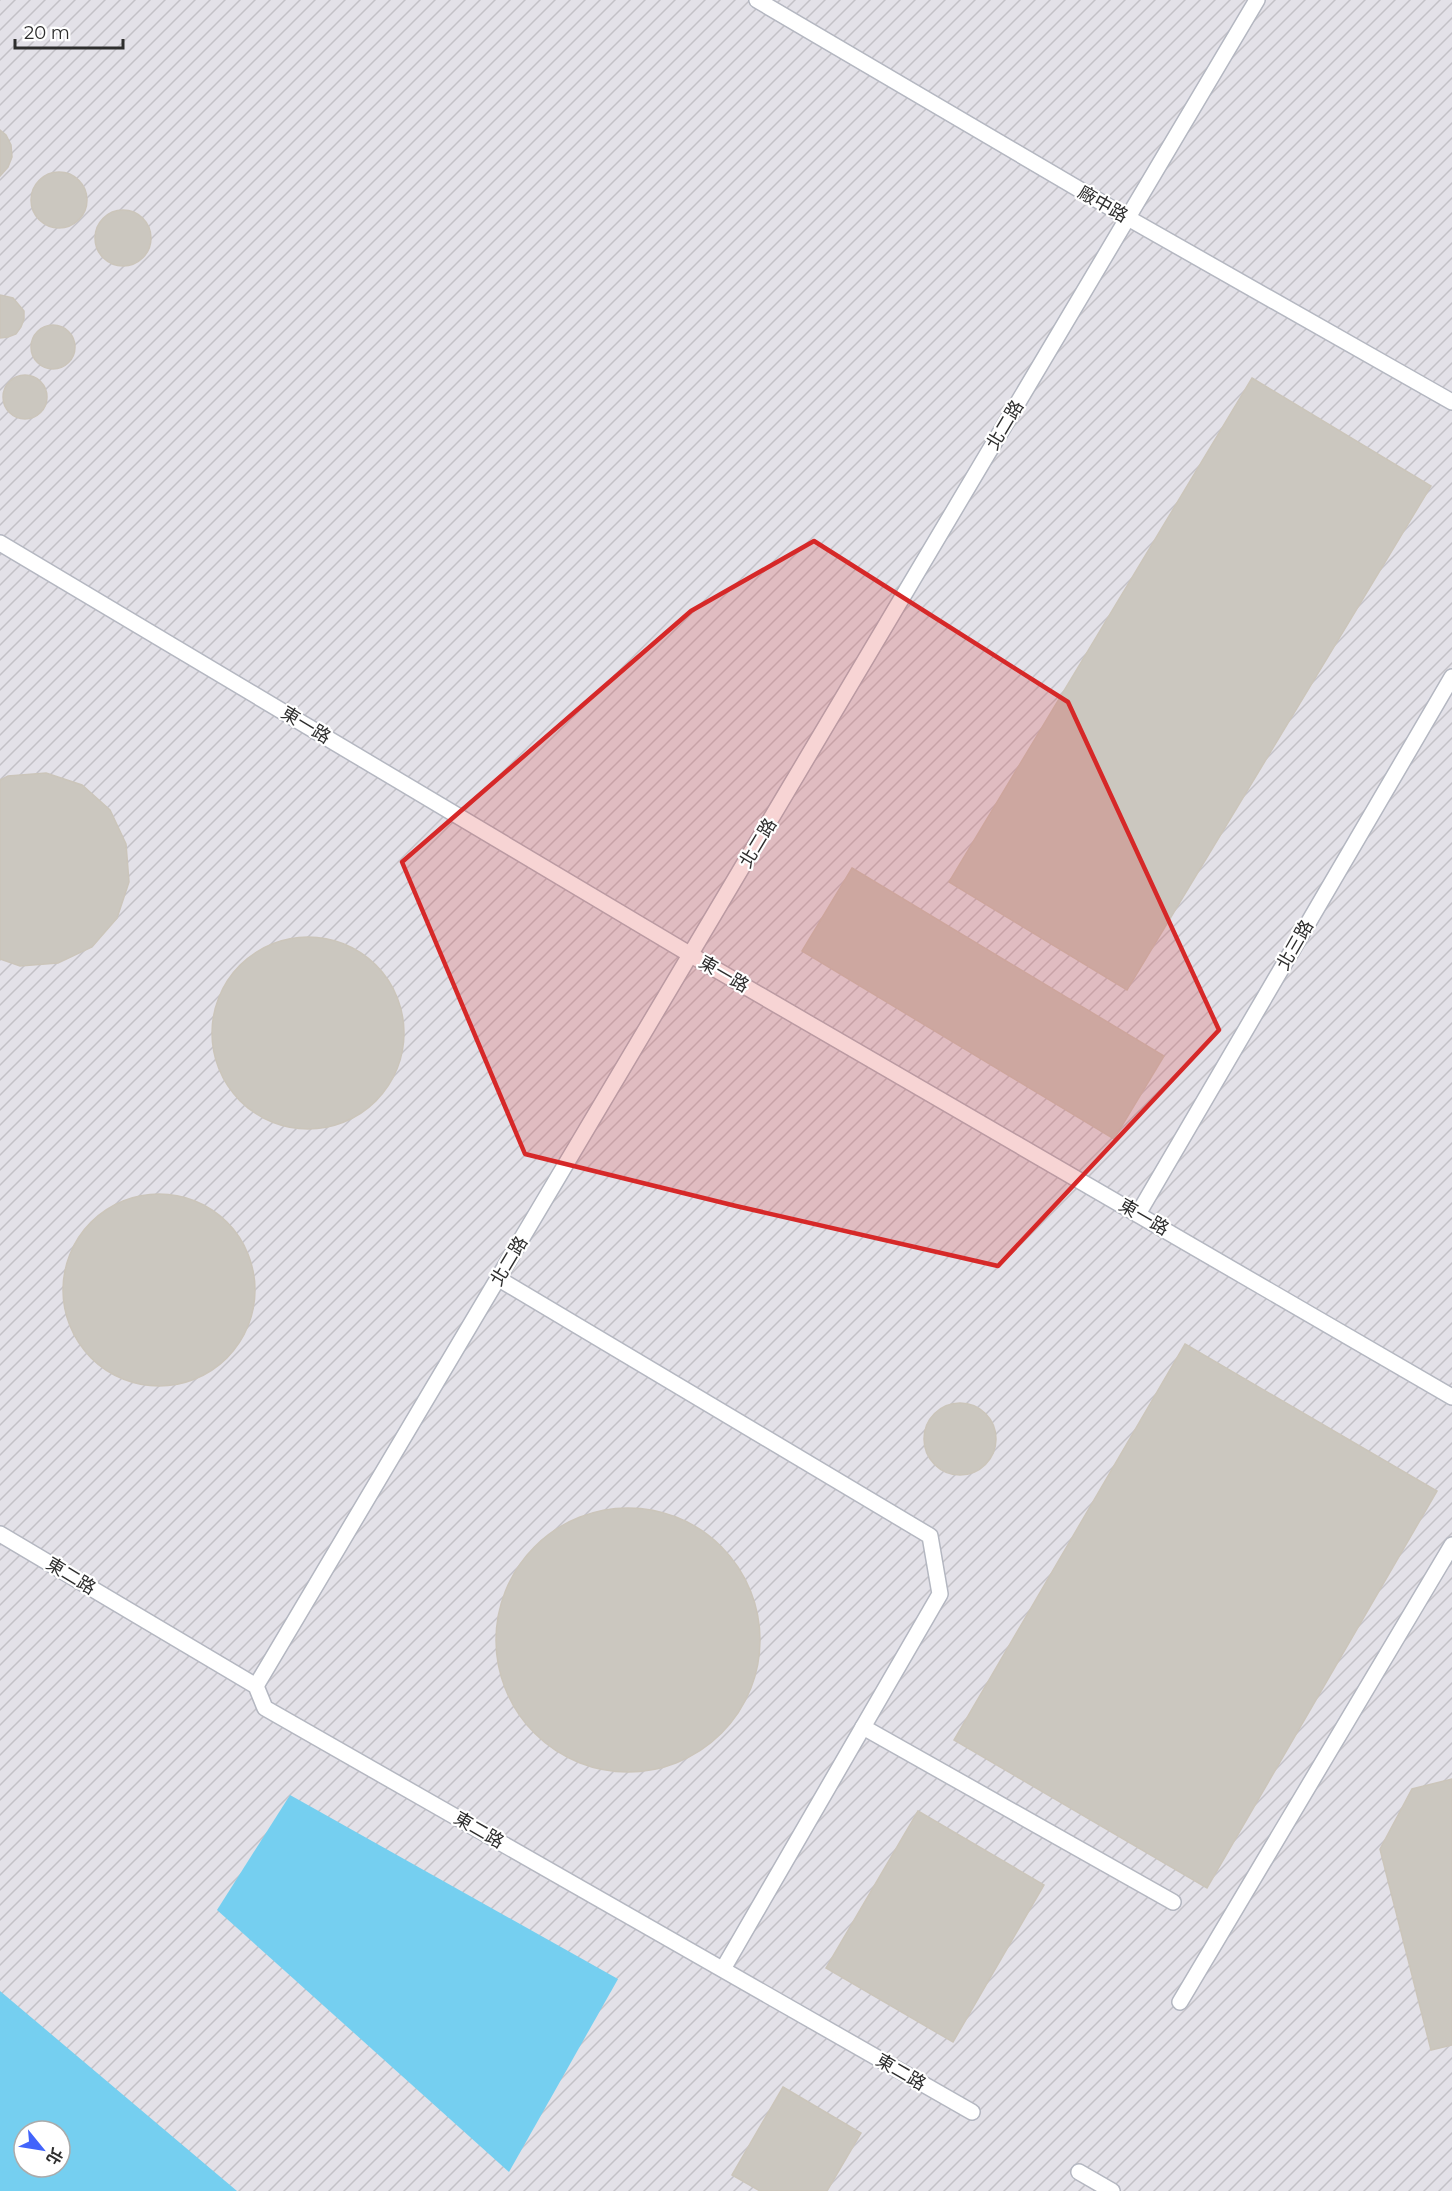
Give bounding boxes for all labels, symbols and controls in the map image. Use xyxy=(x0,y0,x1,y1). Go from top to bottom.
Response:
scale bar xyxy=(15,12,123,50)
text: 20 m xyxy=(24,22,70,44)
street label: 廠中路 xyxy=(1074,181,1132,227)
street label: 北二路 xyxy=(982,396,1028,454)
street label: 東一路 xyxy=(277,702,335,748)
street label: 北二路 xyxy=(735,814,781,872)
street label: 北三路 xyxy=(1272,916,1318,974)
street label: 東一路 xyxy=(695,951,753,997)
street label: 東一路 xyxy=(1115,1194,1173,1240)
street label: 北二路 xyxy=(486,1232,532,1290)
street label: 東二路 xyxy=(42,1553,100,1599)
street label: 東二路 xyxy=(450,1807,508,1853)
street label: 東二路 xyxy=(872,2049,930,2095)
north arrow xyxy=(12,2119,72,2179)
text: 北 xyxy=(42,2145,67,2168)

